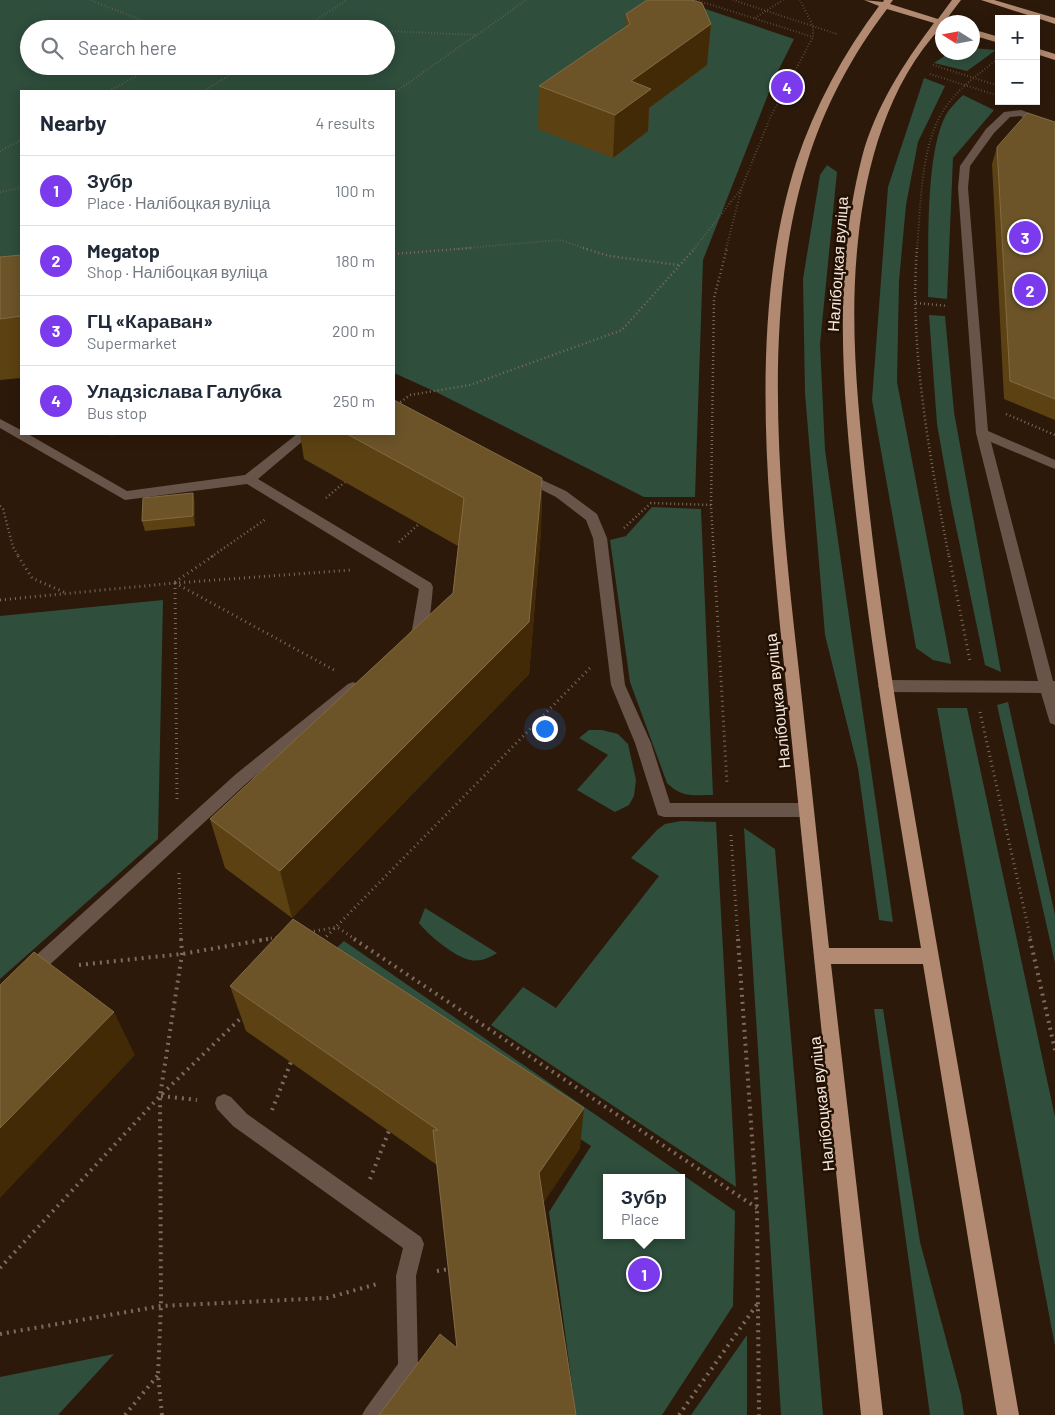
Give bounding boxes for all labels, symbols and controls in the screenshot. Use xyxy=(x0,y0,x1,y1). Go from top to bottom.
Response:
north arrow xyxy=(935,15,980,60)
map controls xyxy=(995,15,1040,105)
button: + xyxy=(995,15,1040,60)
search box xyxy=(20,20,395,75)
icon: search xyxy=(38,34,66,62)
text: Search here xyxy=(78,36,177,59)
button: − xyxy=(995,60,1040,105)
pin: 4 xyxy=(771,68,803,106)
text: Nearby xyxy=(40,110,106,135)
text: 4 results xyxy=(315,113,375,132)
text: Зубр xyxy=(87,169,133,192)
text: 1 xyxy=(53,181,59,200)
text: 100 m xyxy=(335,181,375,200)
text: Place · Налібоцкая вуліца xyxy=(87,193,270,212)
street label: Налібоцкая вуліца xyxy=(823,196,851,332)
pin: 3 xyxy=(1009,218,1041,256)
text: Megatop xyxy=(87,239,160,262)
text: 2 xyxy=(52,251,60,270)
text: 180 m xyxy=(336,251,375,270)
text: Shop · Налібоцкая вуліца xyxy=(87,262,268,281)
pin: 2 xyxy=(1014,271,1046,309)
text: ГЦ «Караван» xyxy=(87,309,213,332)
text: 3 xyxy=(52,321,60,340)
text: 200 m xyxy=(332,321,375,340)
text: Supermarket xyxy=(87,333,177,352)
text: Уладзіслава Галубка xyxy=(87,379,282,402)
text: 4 xyxy=(51,391,61,410)
text: 250 m xyxy=(333,391,375,410)
text: Bus stop xyxy=(87,403,147,422)
street label: Налібоцкая вуліца xyxy=(760,633,794,769)
your location xyxy=(532,716,558,742)
street label: Налібоцкая вуліца xyxy=(804,1036,838,1172)
popup xyxy=(603,1174,685,1239)
text: Зубр xyxy=(621,1185,667,1208)
text: Place xyxy=(621,1209,659,1228)
pin: 1 xyxy=(628,1255,660,1293)

